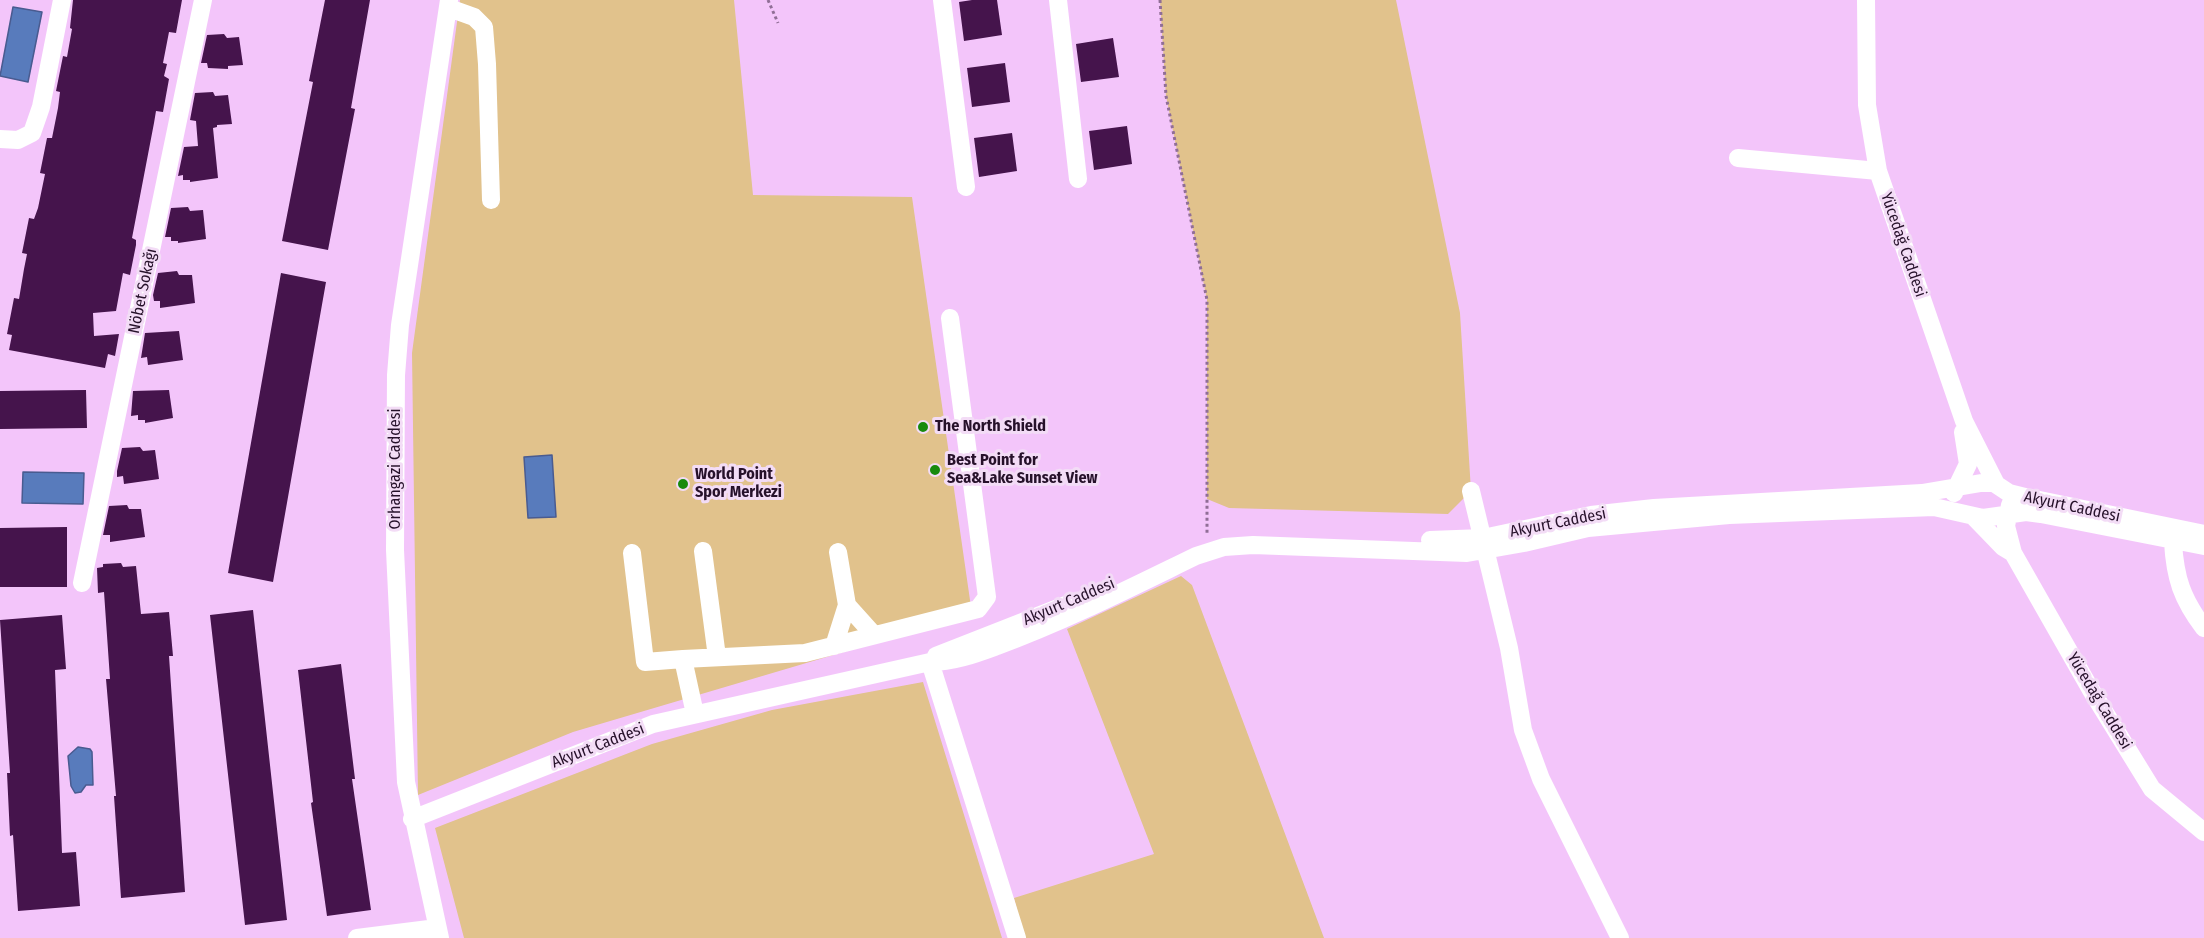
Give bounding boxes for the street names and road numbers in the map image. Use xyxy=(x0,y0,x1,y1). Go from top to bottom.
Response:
street label: Yücedağ Caddesi xyxy=(1876,190,1930,300)
street label: Nöbet Sokağı xyxy=(125,247,161,335)
street label: Orhangazi Caddesi xyxy=(386,408,406,530)
street label: Akyurt Caddesi xyxy=(2022,487,2122,527)
street label: Akyurt Caddesi xyxy=(1508,504,1608,542)
street label: Akyurt Caddesi xyxy=(1020,574,1118,630)
street label: Yücedağ Caddesi xyxy=(2063,649,2135,753)
street label: Akyurt Caddesi xyxy=(549,720,647,772)

